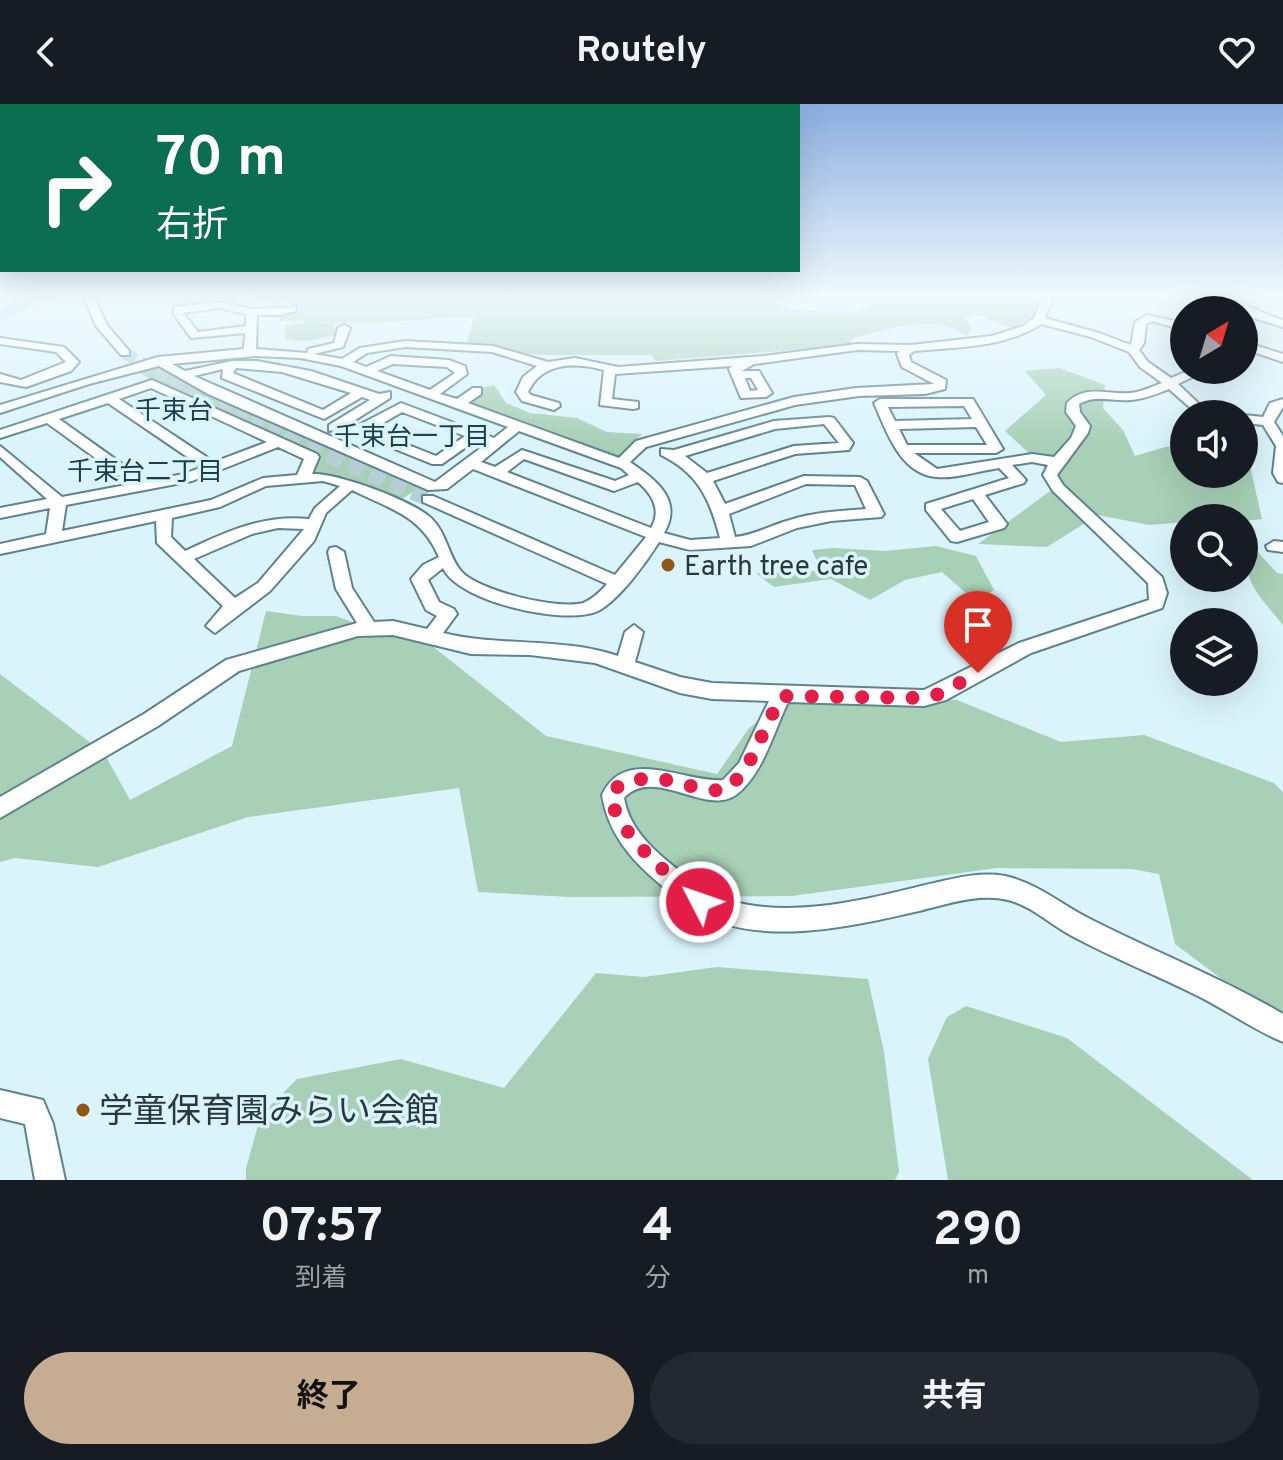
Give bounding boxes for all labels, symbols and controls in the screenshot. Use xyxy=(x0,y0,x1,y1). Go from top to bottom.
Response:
text: Routely xyxy=(576,29,707,75)
icon: back xyxy=(24,30,68,74)
icon: heart xyxy=(1215,30,1259,74)
text: 70 m xyxy=(156,125,286,195)
icon: right xyxy=(24,136,128,240)
text: 右折 xyxy=(156,204,228,250)
north arrow xyxy=(1170,296,1258,384)
map controls xyxy=(1170,296,1258,696)
district label: 千束台 xyxy=(135,396,213,429)
button: sound xyxy=(1170,400,1258,488)
district label: 千束台一丁目 xyxy=(334,422,490,455)
district label: 千束台二丁目 xyxy=(67,457,223,490)
button: search xyxy=(1170,504,1258,592)
place label: Earth tree cafe xyxy=(684,550,868,586)
marker: Earth tree cafe xyxy=(659,556,677,574)
pin xyxy=(944,591,1012,673)
icon: arrive xyxy=(956,603,1000,647)
button: layers xyxy=(1170,608,1258,696)
position arrow xyxy=(658,860,742,944)
place label: 学童保育園みらい会館 xyxy=(99,1092,439,1135)
marker: 学童保育園みらい会館 xyxy=(74,1101,92,1119)
text: 07:57 xyxy=(260,1198,383,1258)
text: 4 xyxy=(642,1198,673,1258)
text: 290 xyxy=(933,1202,1023,1262)
text: m xyxy=(967,1260,989,1293)
text: 到着 xyxy=(295,1263,347,1296)
text: 分 xyxy=(645,1263,671,1296)
button: 終了 xyxy=(24,1352,634,1444)
button: 共有 xyxy=(650,1352,1259,1444)

